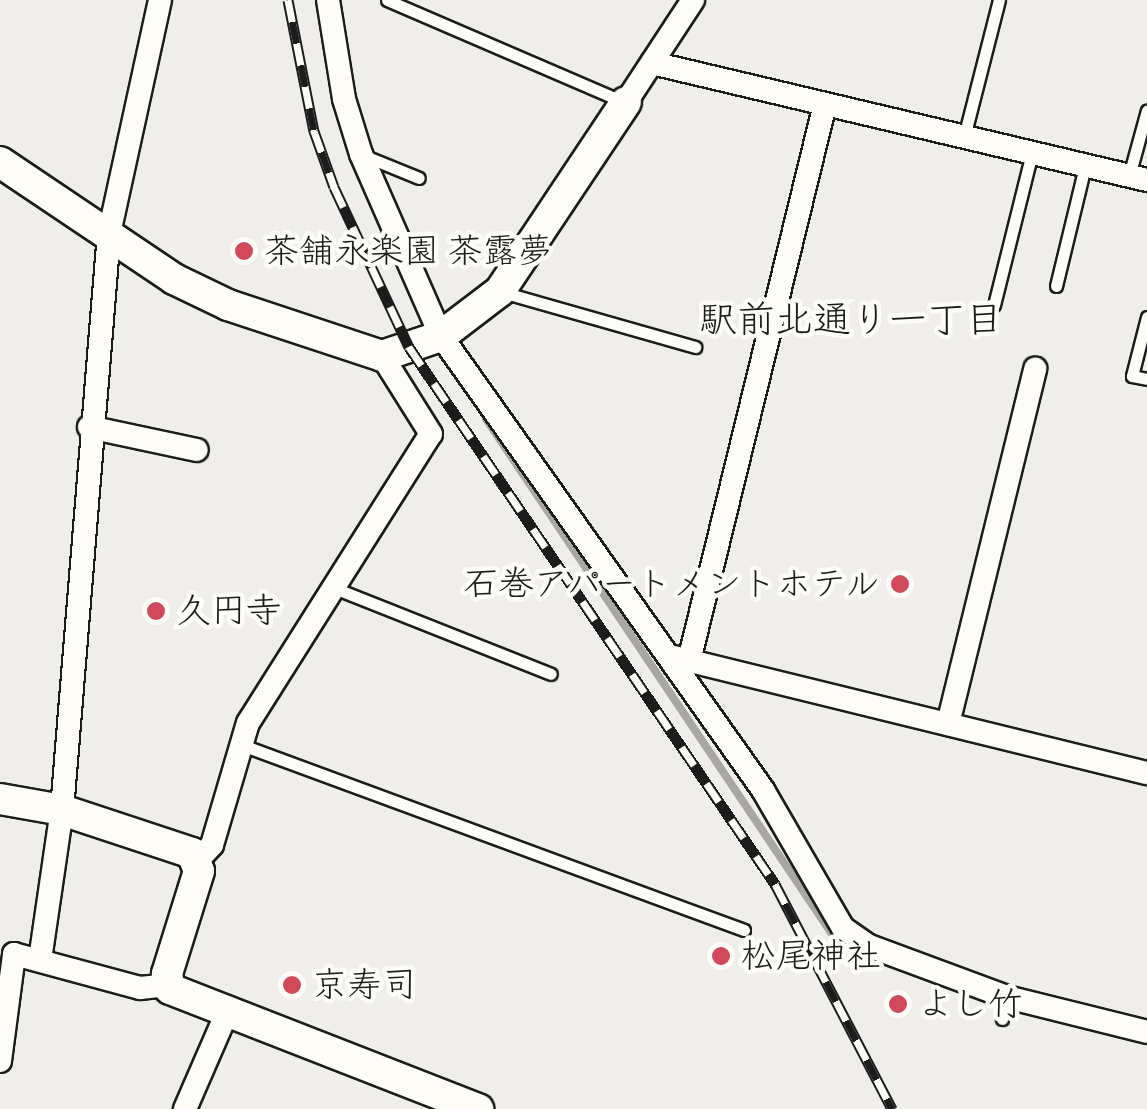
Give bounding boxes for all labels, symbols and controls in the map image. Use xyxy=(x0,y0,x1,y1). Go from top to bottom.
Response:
place label: 茶舗永楽園 茶露夢 xyxy=(264,230,552,272)
marker: 茶舗永楽園 茶露夢 xyxy=(233,240,255,262)
district label: 駅前北通り一丁目 xyxy=(699,297,1003,343)
place label: 石巻アパートメントホテル xyxy=(460,563,880,605)
marker: 石巻アパートメントホテル xyxy=(889,573,911,595)
place label: 久円寺 xyxy=(176,590,281,632)
marker: 久円寺 xyxy=(145,600,167,622)
place label: 松尾神社 xyxy=(741,935,881,977)
marker: 松尾神社 xyxy=(710,945,732,967)
place label: 京寿司 xyxy=(312,964,417,1006)
marker: 京寿司 xyxy=(281,974,303,996)
place label: よし竹 xyxy=(918,983,1023,1025)
marker: よし竹 xyxy=(887,993,909,1015)

